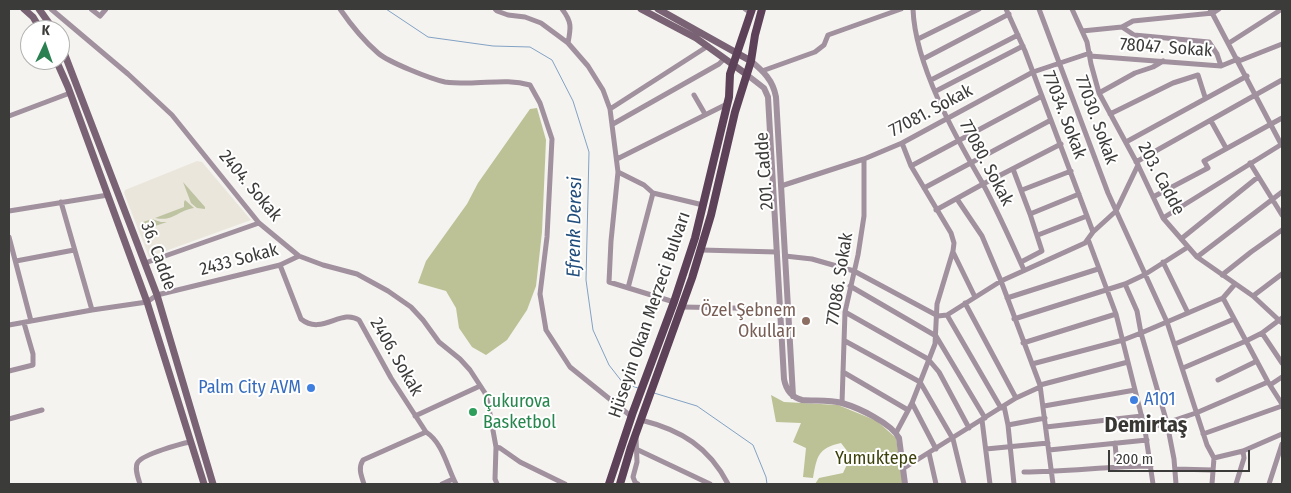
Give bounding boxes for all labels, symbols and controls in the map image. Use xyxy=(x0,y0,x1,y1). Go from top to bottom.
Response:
north arrow xyxy=(20,20,70,70)
text: K xyxy=(41,22,50,39)
street label: 78047. Sokak xyxy=(1119,34,1213,62)
street label: 77034. Sokak xyxy=(1037,68,1091,162)
street label: 77030. Sokak xyxy=(1070,73,1122,167)
street label: 77081. Sokak xyxy=(886,80,976,142)
street label: 77080. Sokak xyxy=(954,116,1018,210)
street label: 201. Cadde xyxy=(752,131,778,211)
street label: 203. Cadde xyxy=(1133,139,1189,219)
street label: 2404. Sokak xyxy=(214,146,286,226)
water label: Efrenk Deresi xyxy=(563,176,587,278)
street label: Hüseyin Okan Merzeci Bulvarı xyxy=(605,209,695,421)
street label: 36. Cadde xyxy=(136,219,180,293)
street label: 77086. Sokak xyxy=(822,231,858,327)
street label: 2433 Sokak xyxy=(197,239,281,281)
place label: Özel Şebnem Okulları xyxy=(700,300,796,342)
street label: 2406. Sokak xyxy=(365,314,427,400)
marker: Özel Şebnem Okulları xyxy=(800,315,812,327)
place label: Palm City AVM xyxy=(198,377,301,399)
marker: Palm City AVM xyxy=(305,382,317,394)
place label: A101 xyxy=(1144,389,1176,411)
place label: Çukurova Basketbol xyxy=(483,391,556,434)
marker: A101 xyxy=(1128,394,1140,406)
marker: Çukurova Basketbol xyxy=(467,406,479,418)
district label: Demirtaş xyxy=(1105,413,1187,439)
scale bar xyxy=(1111,440,1254,472)
park label: Yumuktepe xyxy=(835,448,917,470)
text: 200 m xyxy=(1116,450,1153,468)

